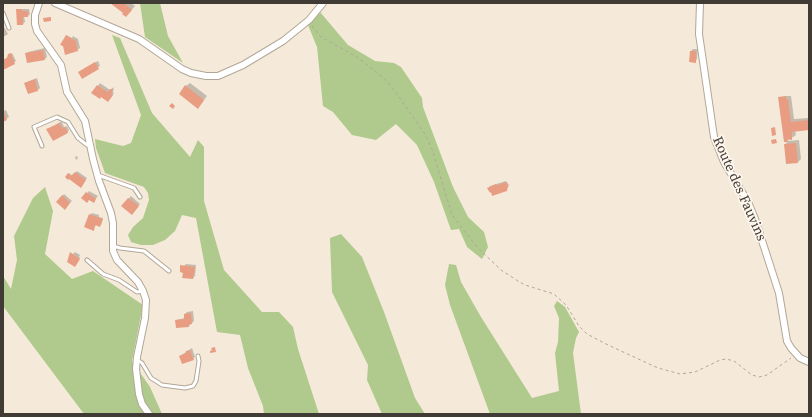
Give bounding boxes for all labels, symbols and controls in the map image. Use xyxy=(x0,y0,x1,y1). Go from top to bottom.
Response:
street label: Route des Fauvins xyxy=(708,134,770,244)

